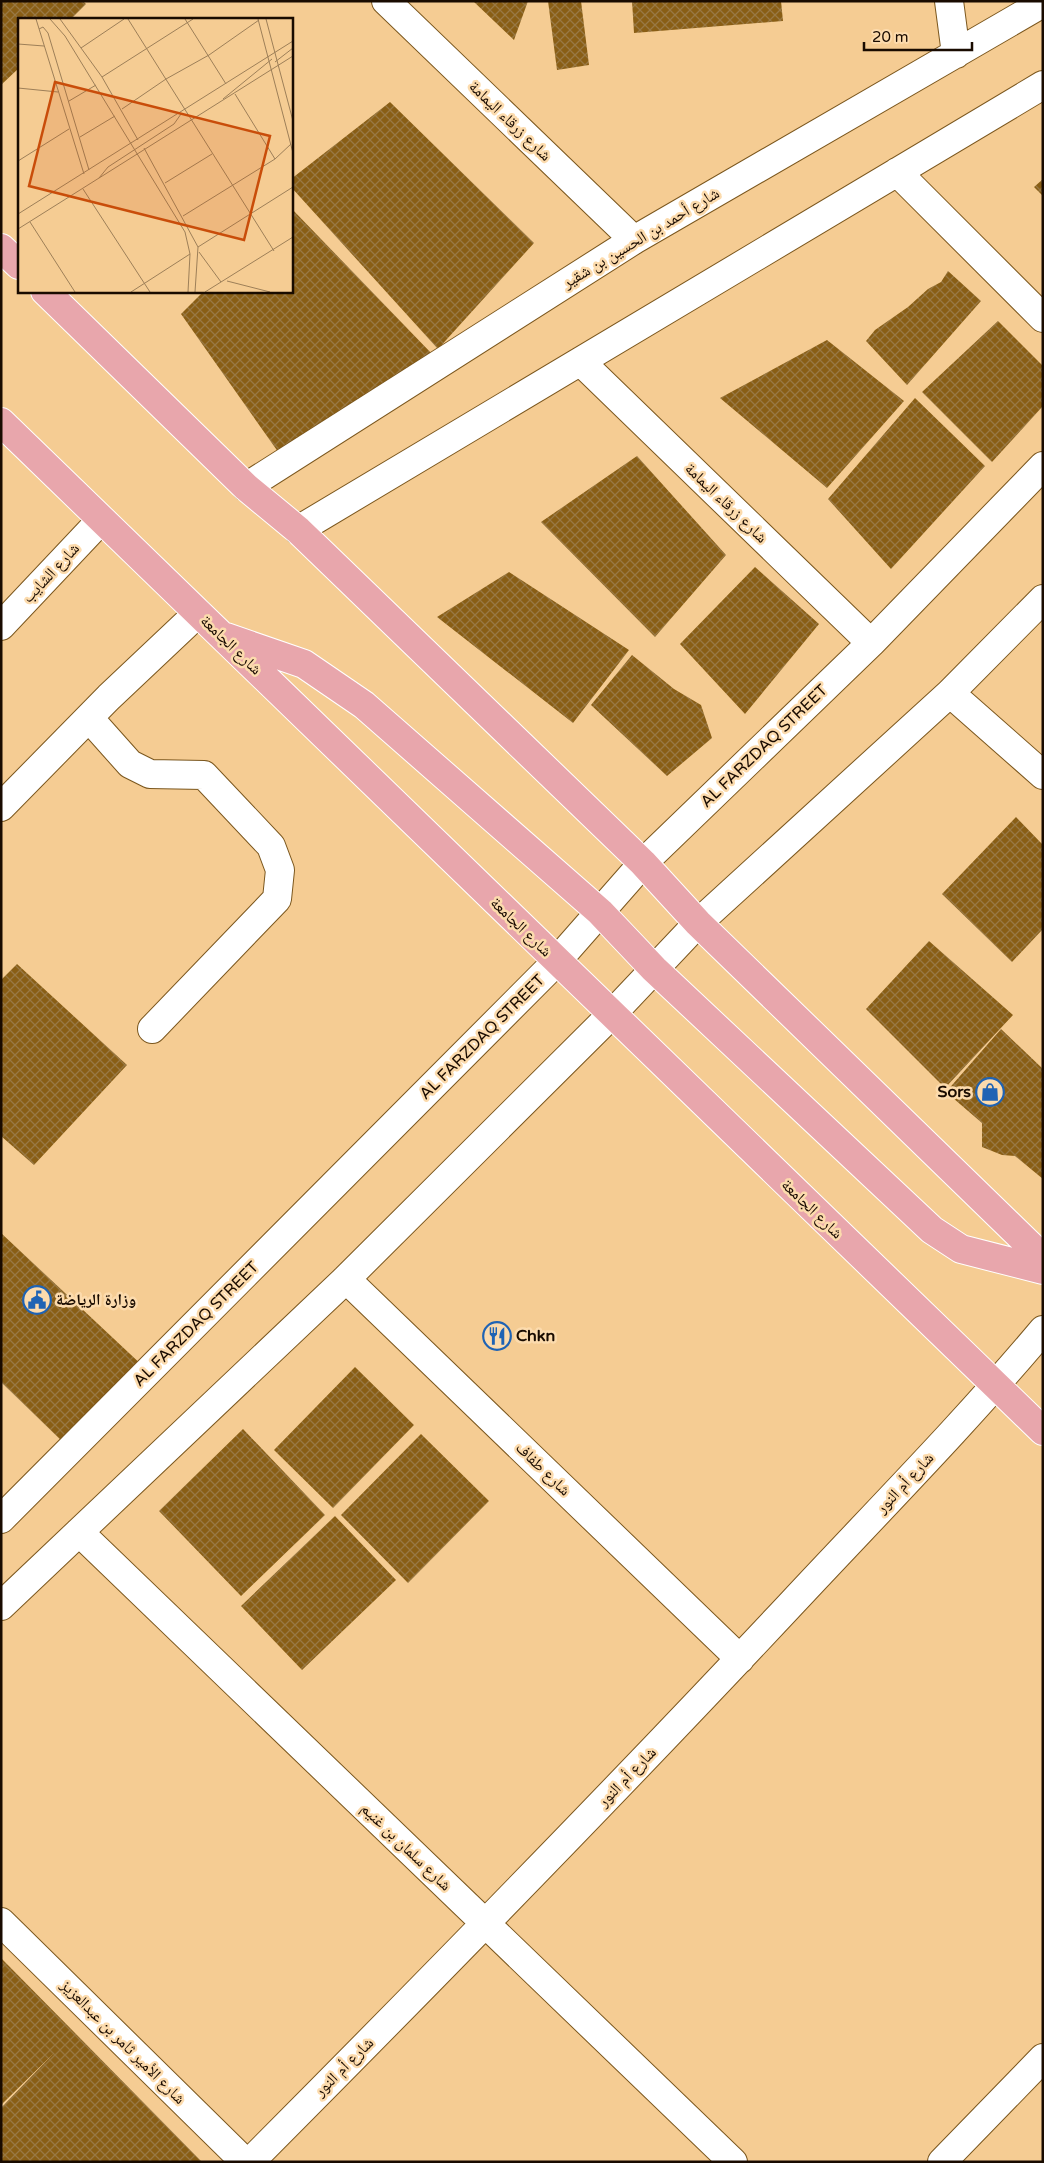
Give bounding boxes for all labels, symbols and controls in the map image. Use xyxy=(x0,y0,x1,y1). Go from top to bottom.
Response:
inset map xyxy=(18,18,292,292)
scale bar xyxy=(864,20,972,52)
text: 20 m xyxy=(872,28,909,46)
street label: شارع زرقاء اليمامة xyxy=(465,77,555,165)
street label: شارع أحمد بن الحسين بن شقير xyxy=(558,183,723,293)
street label: شارع زرقاء اليمامة xyxy=(681,459,771,547)
street label: شارع الشايب xyxy=(18,539,84,607)
street label: شارع الجامعة xyxy=(196,611,266,679)
street label: AL FARZDAQ STREET xyxy=(696,680,832,812)
street label: شارع الجامعة xyxy=(486,893,556,961)
street label: AL FARZDAQ STREET xyxy=(415,970,549,1104)
shop icon: Sors xyxy=(975,1077,1005,1107)
place label: Sors xyxy=(938,1082,971,1102)
street label: شارع الجامعة xyxy=(777,1175,847,1243)
street label: AL FARZDAQ STREET xyxy=(129,1257,263,1391)
public building icon: وزارة الرياضة xyxy=(22,1285,52,1315)
place label: وزارة الرياضة xyxy=(56,1290,136,1310)
restaurant icon: Chkn xyxy=(482,1321,512,1351)
place label: Chkn xyxy=(516,1326,555,1346)
street label: شارع طفاف xyxy=(511,1438,575,1500)
street label: شارع أم النور xyxy=(871,1448,938,1518)
street label: شارع أم النور xyxy=(593,1743,661,1812)
street label: شارع سلمان بن غنيم xyxy=(357,1799,455,1895)
street label: شارع الأمير ثامر بن عبدالعزيز xyxy=(56,1975,190,2109)
street label: شارع أم النور xyxy=(309,2033,378,2102)

